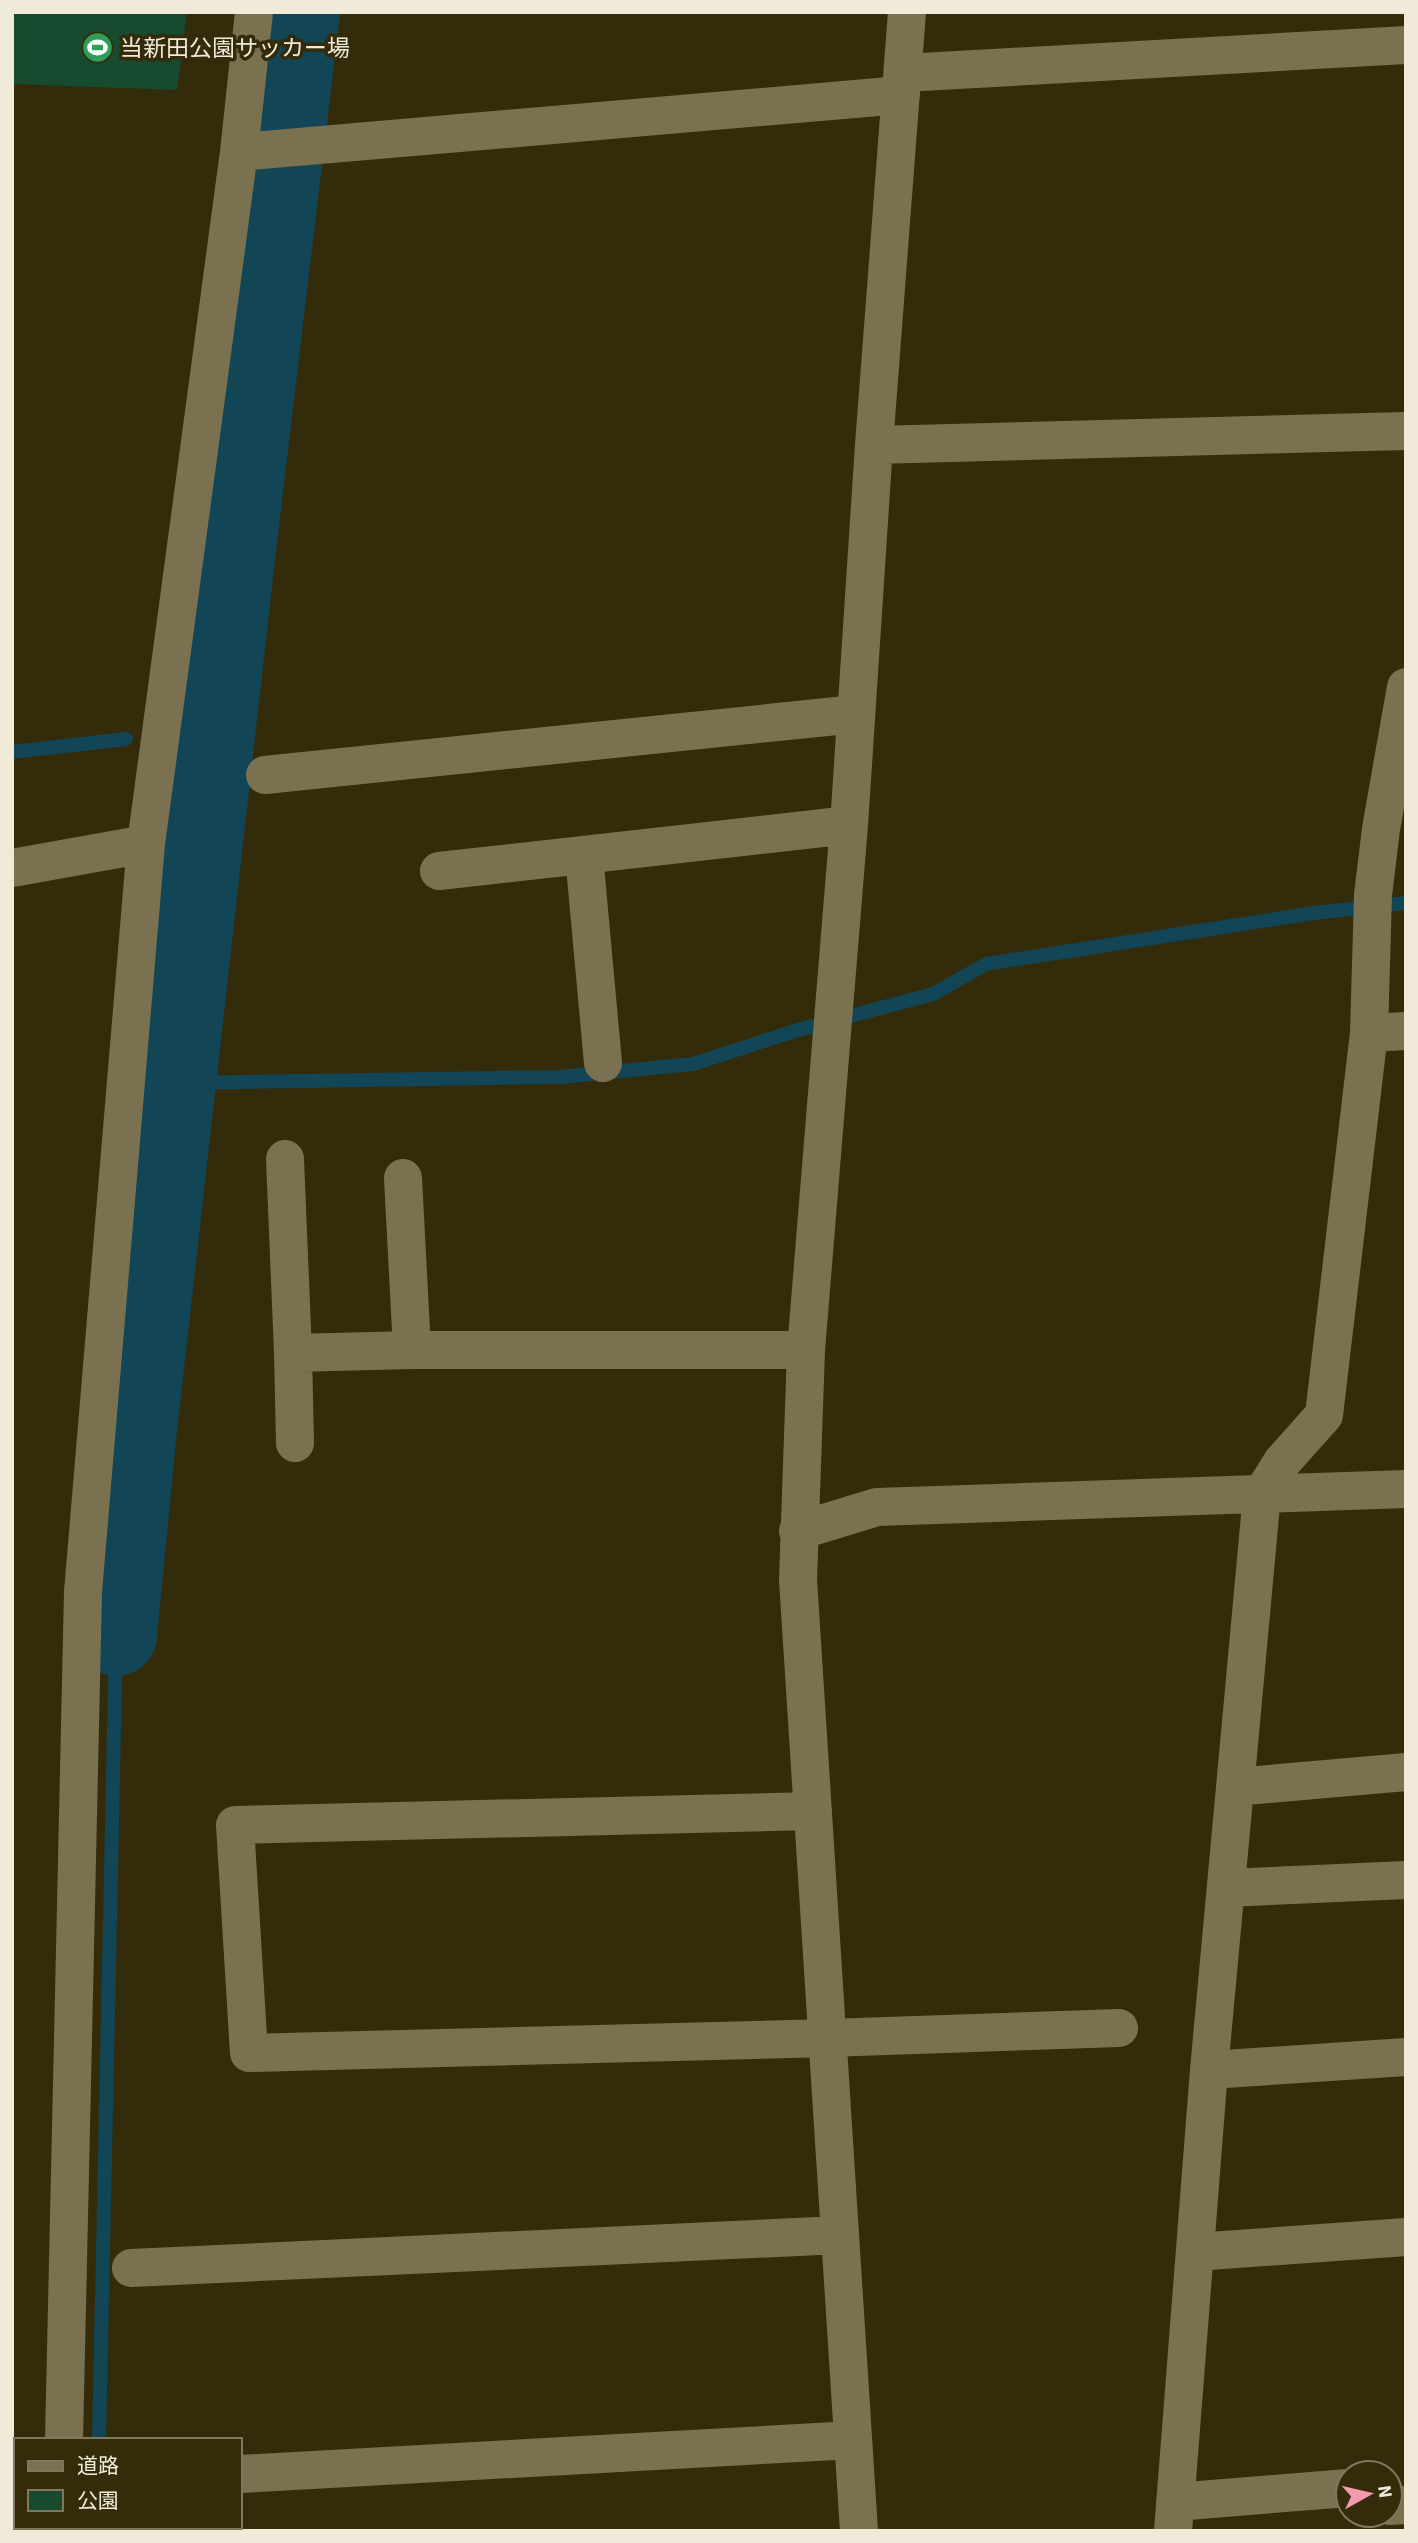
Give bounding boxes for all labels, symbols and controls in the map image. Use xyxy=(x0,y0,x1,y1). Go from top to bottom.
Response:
sports icon: 当新田公園サッカー場 xyxy=(80,31,114,65)
place label: 当新田公園サッカー場 xyxy=(120,32,350,65)
legend xyxy=(14,2438,242,2529)
text: 道路 xyxy=(77,2451,119,2481)
north arrow xyxy=(1334,2459,1404,2529)
text: N xyxy=(1370,2484,1399,2500)
text: 公園 xyxy=(77,2486,119,2516)

